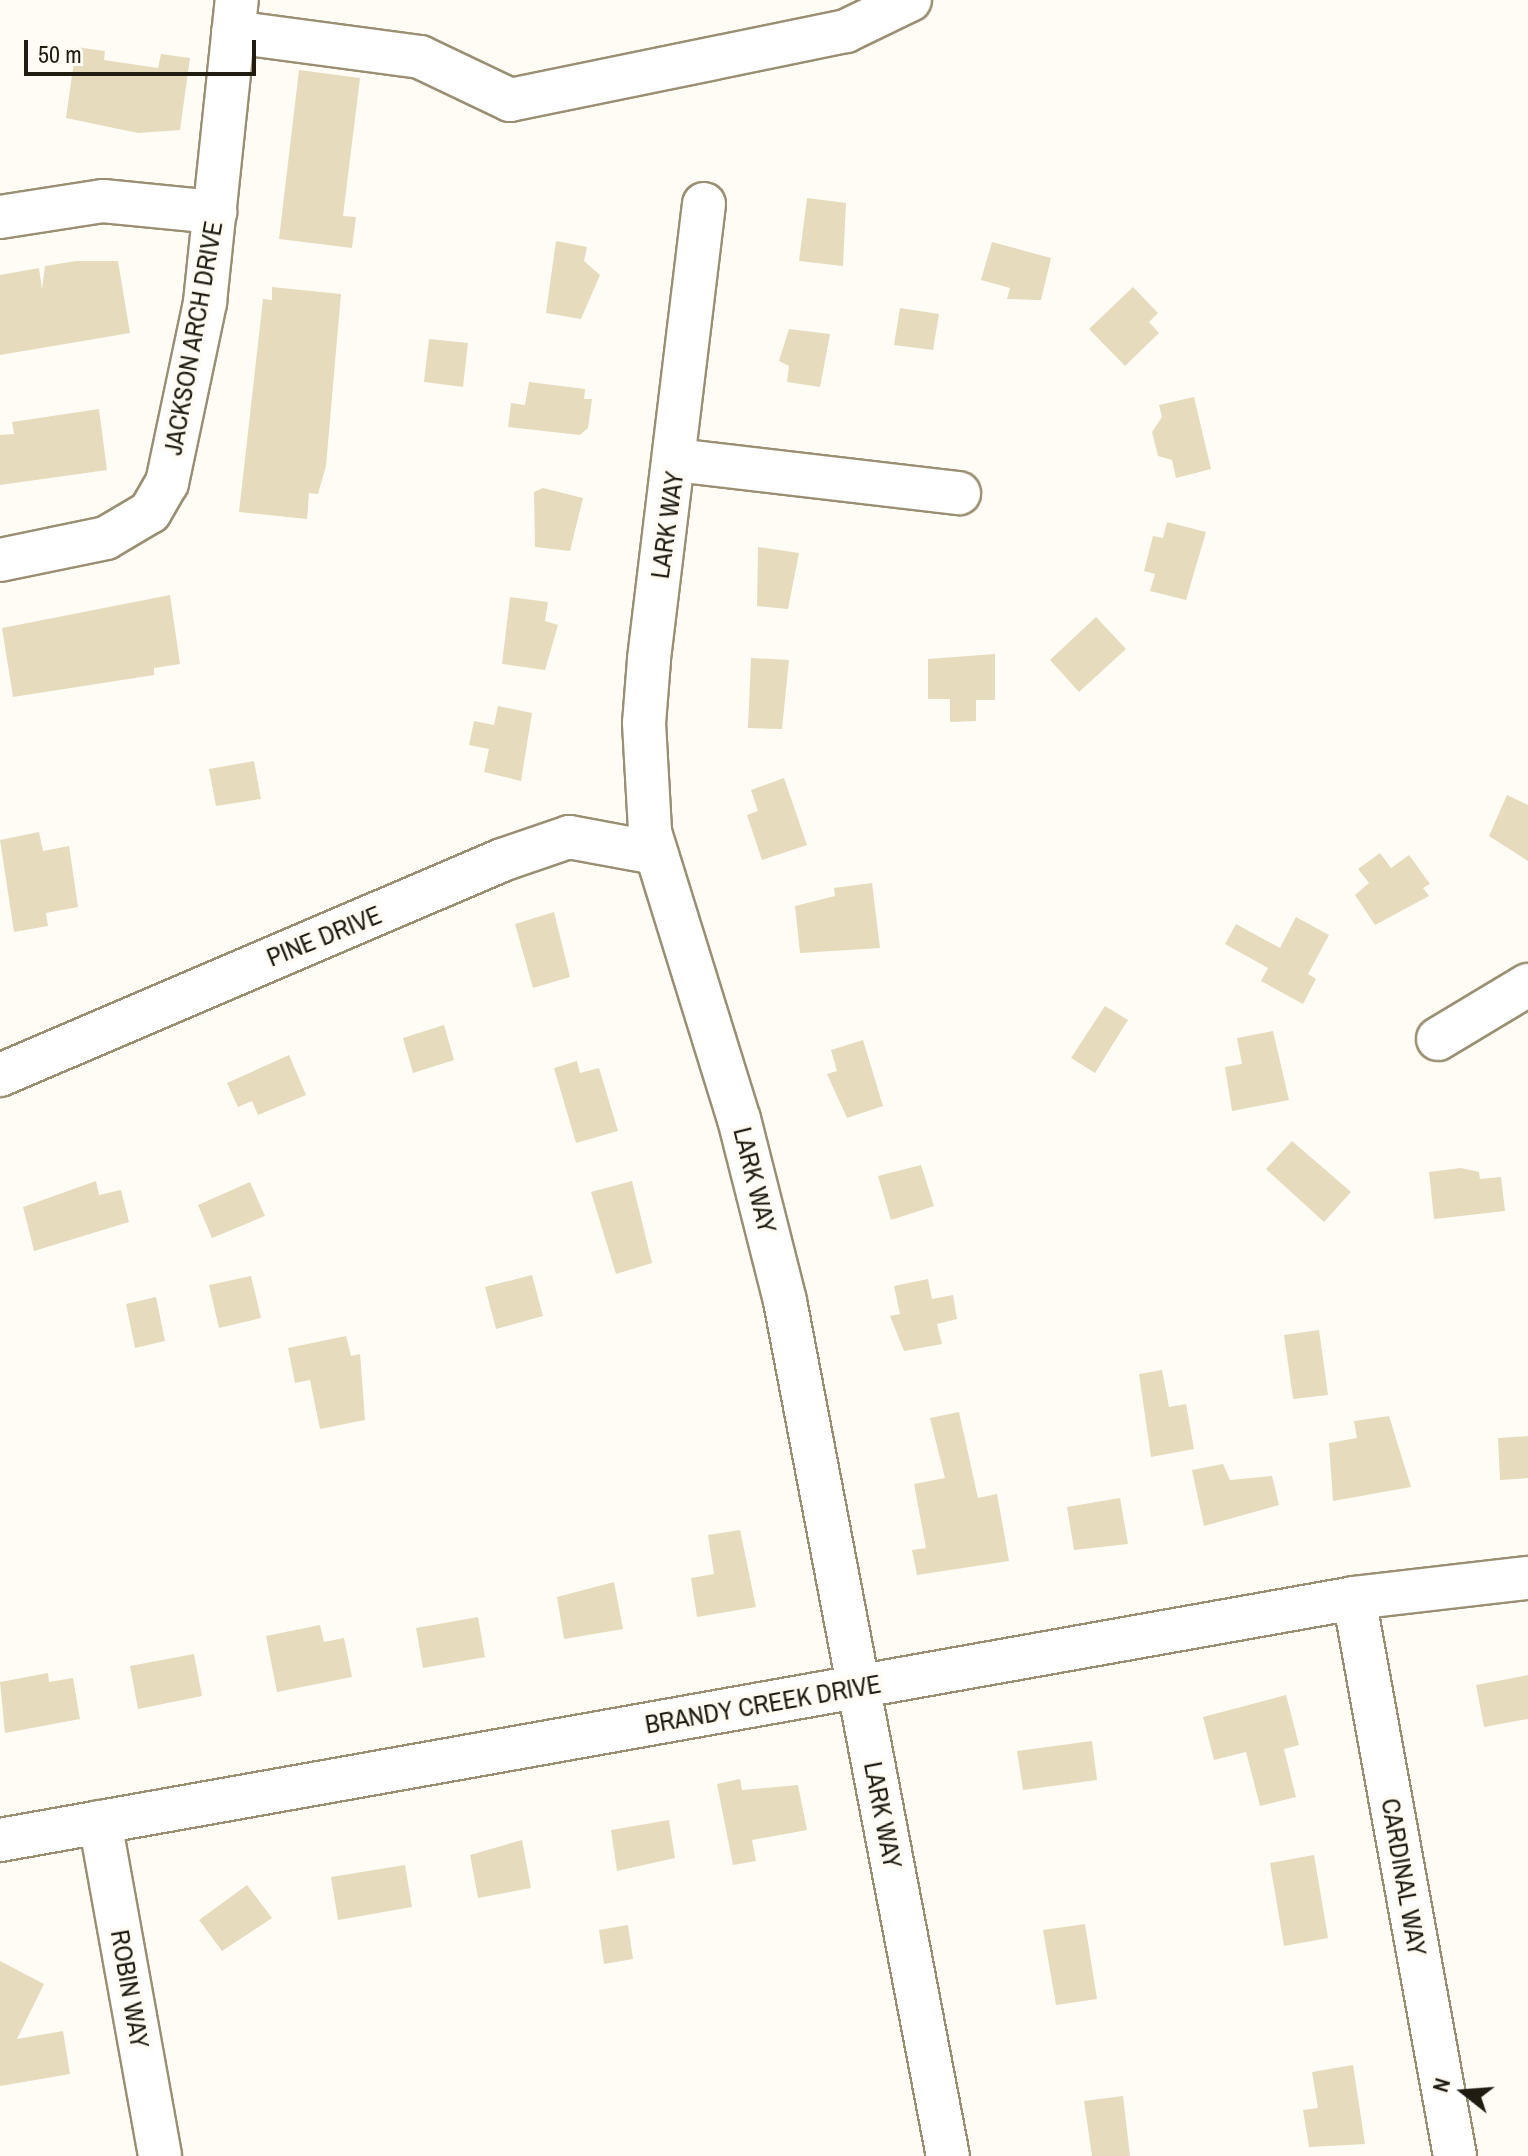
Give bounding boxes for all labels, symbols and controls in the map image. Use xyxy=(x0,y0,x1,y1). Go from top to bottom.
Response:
scale bar xyxy=(28,24,260,74)
text: 50 m xyxy=(38,38,82,70)
street label: JACKSON ARCH DRIVE xyxy=(157,218,229,458)
street label: LARK WAY xyxy=(644,469,690,581)
street label: PINE DRIVE xyxy=(262,899,386,973)
street label: LARK WAY xyxy=(727,1124,783,1236)
street label: BRANDY CREEK DRIVE xyxy=(642,1668,884,1740)
street label: LARK WAY xyxy=(857,1759,909,1871)
street label: CARDINAL WAY xyxy=(1375,1796,1433,1958)
street label: ROBIN WAY xyxy=(104,1927,156,2051)
north arrow xyxy=(1424,2052,1504,2132)
text: N xyxy=(1425,2074,1457,2096)

